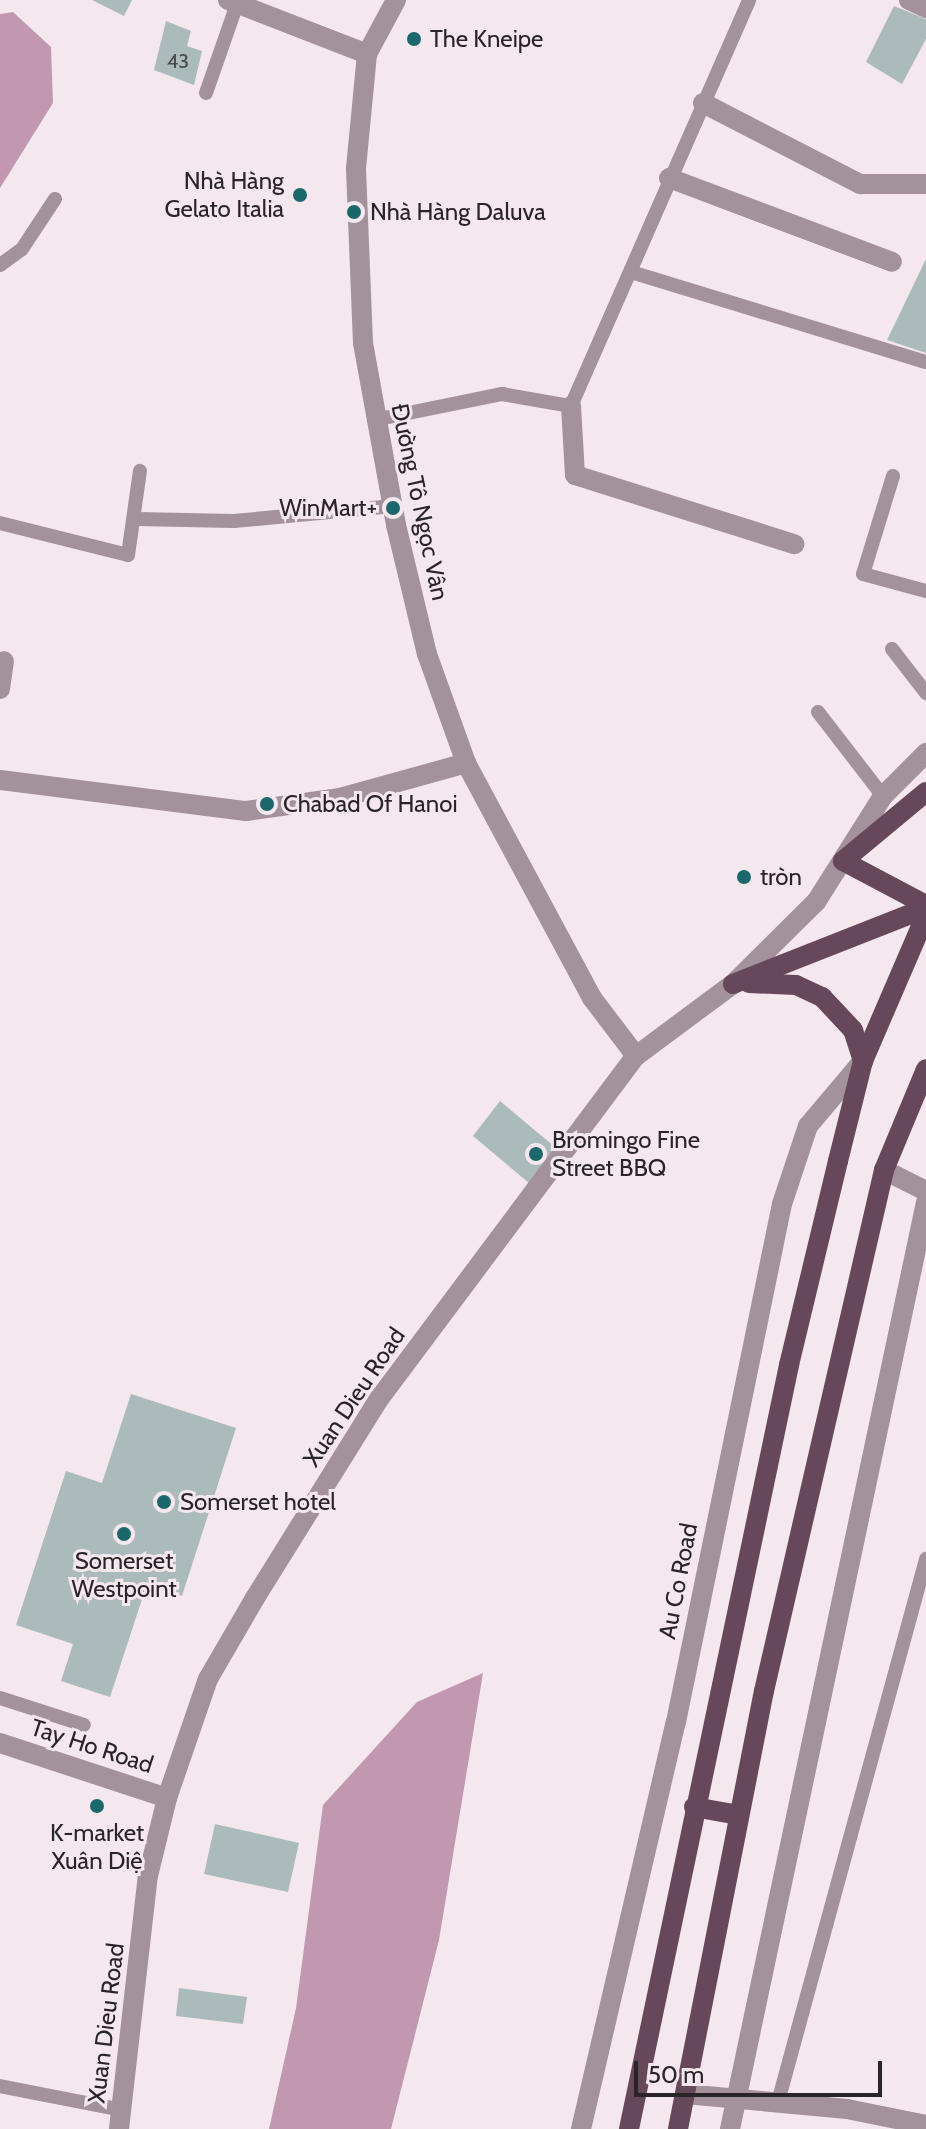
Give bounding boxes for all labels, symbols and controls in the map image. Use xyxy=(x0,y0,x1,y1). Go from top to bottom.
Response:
place label: The Kneipe xyxy=(430,25,543,53)
marker: The Kneipe xyxy=(405,30,423,48)
house number: 43 xyxy=(167,49,189,73)
place label: Nhà Hàng Gelato Italia xyxy=(164,167,284,223)
marker: Nhà Hàng Gelato Italia xyxy=(291,186,309,204)
place label: Nhà Hàng Daluva xyxy=(370,198,546,226)
marker: Nhà Hàng Daluva xyxy=(345,203,363,221)
street label: Đường Tô Ngọc Vân xyxy=(385,401,455,603)
place label: WinMart+ xyxy=(279,494,377,522)
marker: WinMart+ xyxy=(384,499,402,517)
place label: Chabad Of Hanoi xyxy=(283,790,458,818)
marker: Chabad Of Hanoi xyxy=(258,795,276,813)
place label: tròn xyxy=(760,863,802,891)
marker: tròn xyxy=(735,868,753,886)
place label: Bromingo Fine Street BBQ xyxy=(552,1126,700,1182)
marker: Bromingo Fine Street BBQ xyxy=(527,1145,545,1163)
street label: Xuan Dieu Road xyxy=(297,1322,411,1472)
place label: Somerset hotel xyxy=(180,1488,336,1516)
marker: Somerset hotel xyxy=(155,1493,173,1511)
street label: Au Co Road xyxy=(653,1521,703,1641)
marker: Somerset Westpoint xyxy=(115,1525,133,1543)
place label: Somerset Westpoint xyxy=(71,1547,177,1603)
street label: Tay Ho Road xyxy=(27,1713,157,1779)
marker: K-market Xuân Diệ xyxy=(88,1797,106,1815)
place label: K-market Xuân Diệ xyxy=(50,1819,144,1875)
street label: Xuan Dieu Road xyxy=(82,1941,130,2105)
scale bar xyxy=(638,2045,886,2095)
text: 50 m xyxy=(648,2060,704,2089)

